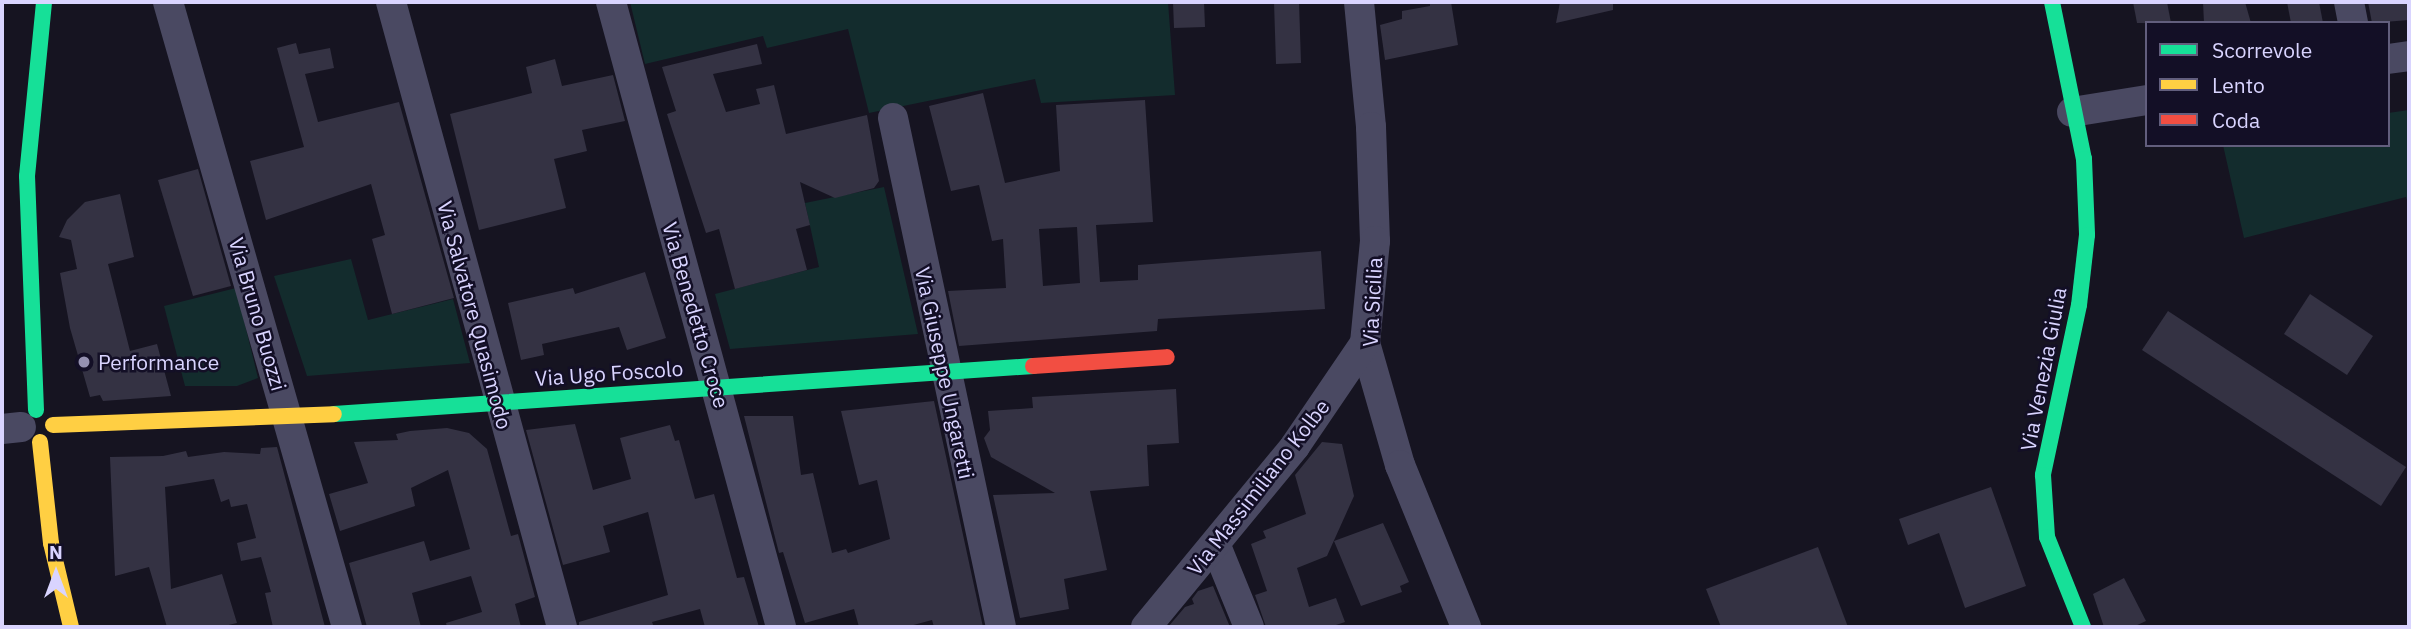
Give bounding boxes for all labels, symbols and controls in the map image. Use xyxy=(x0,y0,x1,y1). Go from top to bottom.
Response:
legend xyxy=(2145,21,2390,147)
text: Scorrevole xyxy=(2212,36,2312,64)
text: Lento xyxy=(2212,71,2265,99)
text: Coda xyxy=(2212,106,2260,134)
street label: Via Salvatore Quasimodo xyxy=(432,198,518,432)
street label: Via Benedetto Croce xyxy=(657,219,735,411)
street label: Via Bruno Buozzi xyxy=(224,234,292,394)
street label: Via Sicilia xyxy=(1357,257,1387,347)
street label: Via Giuseppe Ungaretti xyxy=(910,265,980,481)
street label: Via Venezia Giulia xyxy=(2015,285,2071,453)
place label: Performance xyxy=(98,349,219,375)
marker: Performance xyxy=(76,354,92,370)
street label: Via Ugo Foscolo xyxy=(534,355,684,391)
street label: Via Massimiliano Kolbe xyxy=(1181,394,1335,580)
north arrow xyxy=(21,538,91,608)
text: N xyxy=(49,540,63,564)

